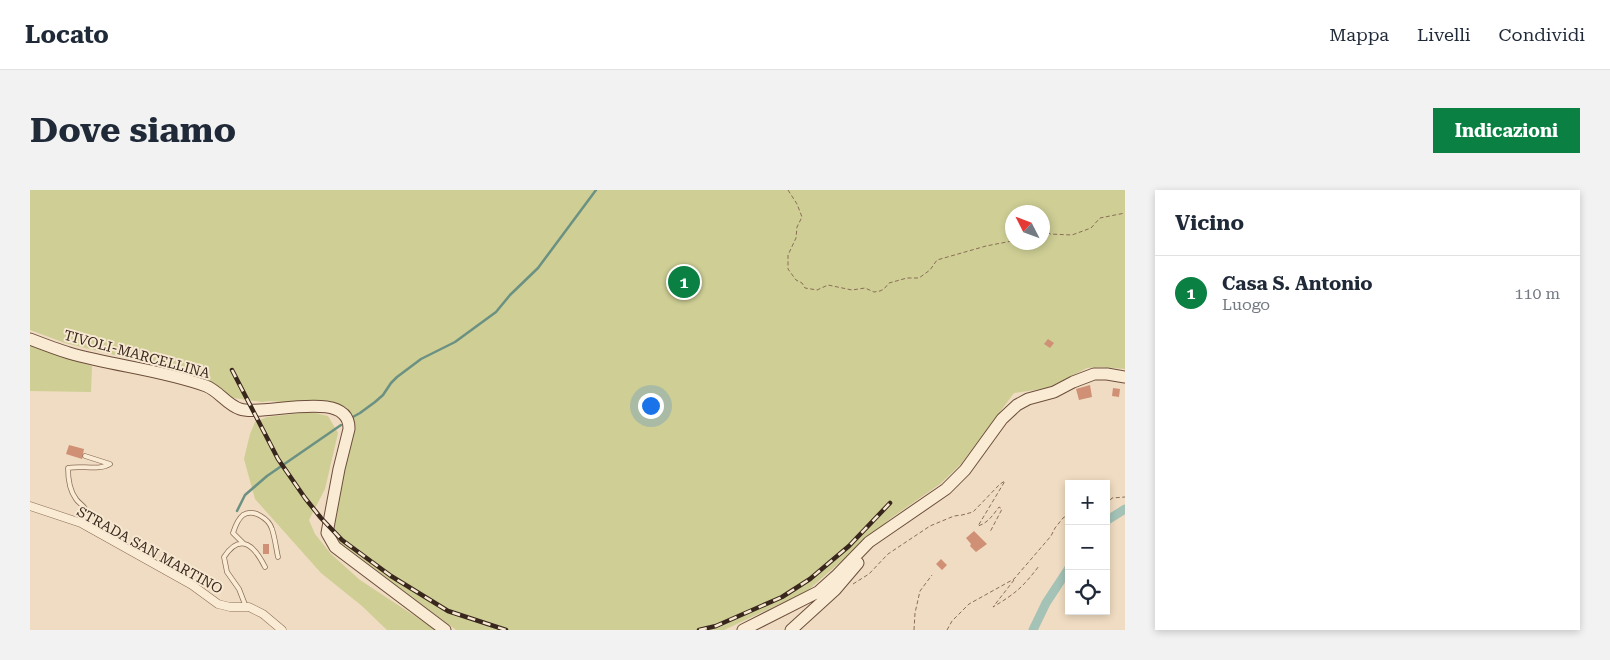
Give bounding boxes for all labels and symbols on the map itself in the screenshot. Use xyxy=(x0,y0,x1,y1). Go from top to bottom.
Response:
north arrow xyxy=(1005,205,1050,250)
pin: 1 xyxy=(668,263,700,301)
street label: TIVOLI-MARCELLINA xyxy=(62,327,212,381)
your location xyxy=(638,393,664,419)
street label: STRADA SAN MARTINO xyxy=(74,503,226,597)

